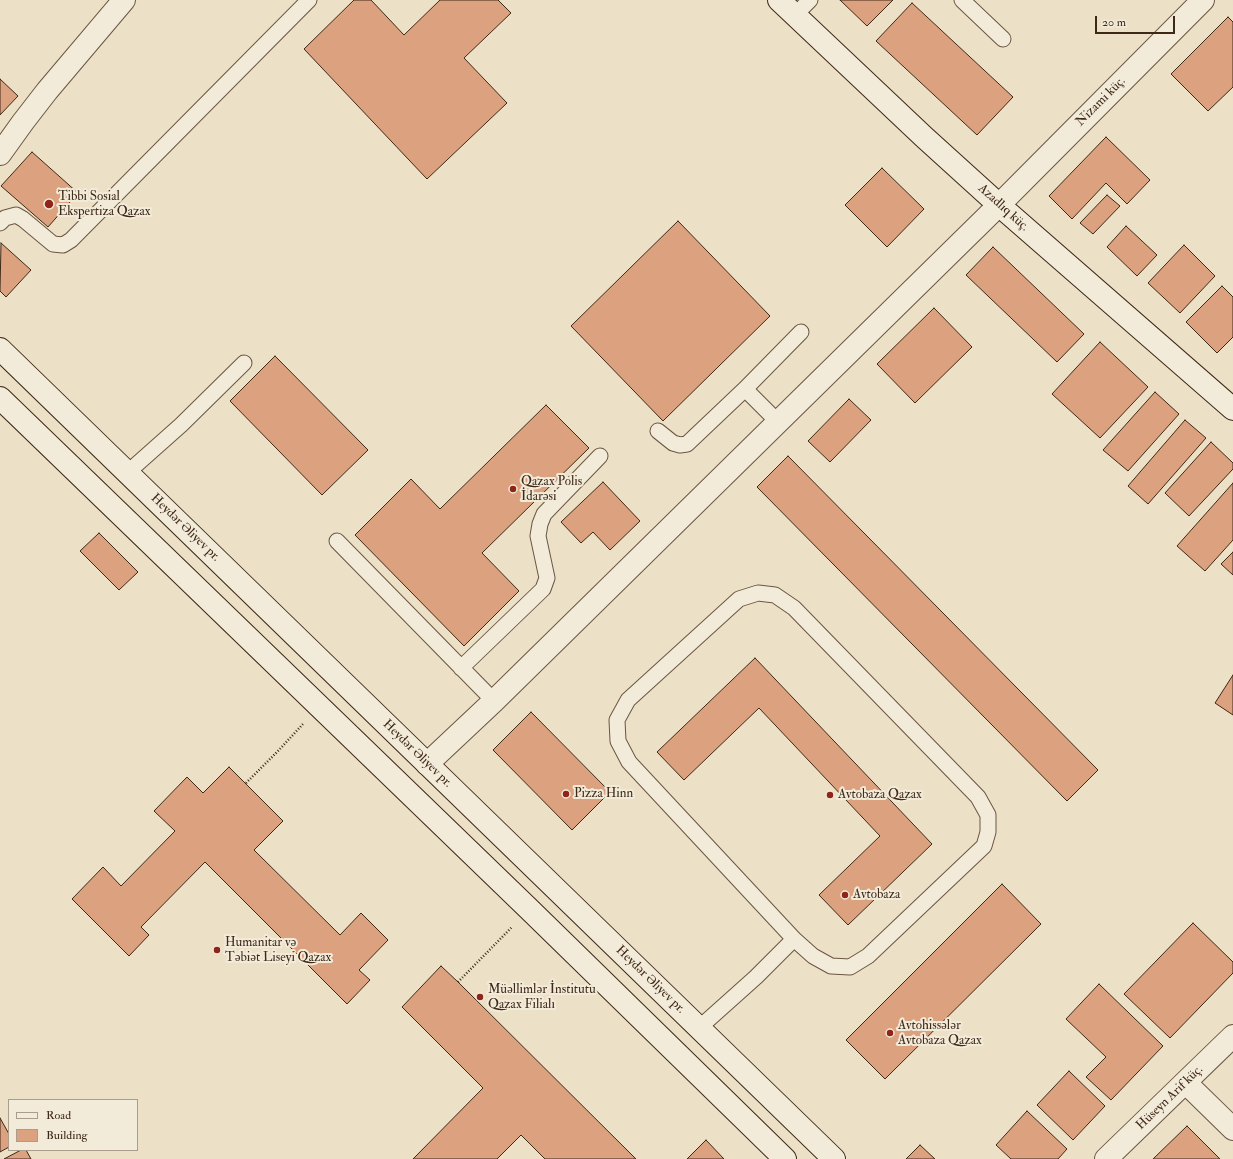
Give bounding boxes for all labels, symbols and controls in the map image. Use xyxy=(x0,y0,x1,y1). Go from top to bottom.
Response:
scale bar xyxy=(1097,8,1177,34)
text: 20 m xyxy=(1102,15,1126,30)
street label: Nizami küç. xyxy=(1073,74,1129,130)
street label: Azadlıq küç. xyxy=(974,181,1032,235)
place label: Tibbi Sosial Ekspertiza Qazax xyxy=(58,189,151,220)
marker: Tibbi Sosial Ekspertiza Qazax xyxy=(43,198,55,210)
place label: Qazax Polis İdarəsi xyxy=(521,474,582,505)
marker: Qazax Polis İdarəsi xyxy=(508,484,518,494)
street label: Heydər Əliyev pr. xyxy=(147,491,223,565)
street label: Heydər Əliyev pr. xyxy=(379,717,455,791)
place label: Pizza Hinn xyxy=(574,786,633,802)
place label: Avtobaza Qazax xyxy=(838,787,922,803)
marker: Pizza Hinn xyxy=(561,789,571,799)
marker: Avtobaza Qazax xyxy=(825,790,835,800)
place label: Avtobaza xyxy=(853,887,900,903)
marker: Avtobaza xyxy=(840,890,850,900)
place label: Humanitar və Təbiət Liseyi Qazax xyxy=(225,935,331,966)
street label: Heydər Əliyev pr. xyxy=(612,943,688,1017)
marker: Humanitar və Təbiət Liseyi Qazax xyxy=(212,945,222,955)
place label: Müəllimlər İnstitutu Qazax Filialı xyxy=(488,982,596,1013)
marker: Müəllimlər İnstitutu Qazax Filialı xyxy=(475,992,485,1002)
place label: Avtohissələr Avtobaza Qazax xyxy=(898,1018,982,1049)
marker: Avtohissələr Avtobaza Qazax xyxy=(885,1028,895,1038)
street label: Hüseyn Arif küç. xyxy=(1133,1062,1207,1134)
legend xyxy=(8,1099,138,1151)
text: Road xyxy=(46,1108,71,1123)
text: Building xyxy=(46,1128,87,1143)

